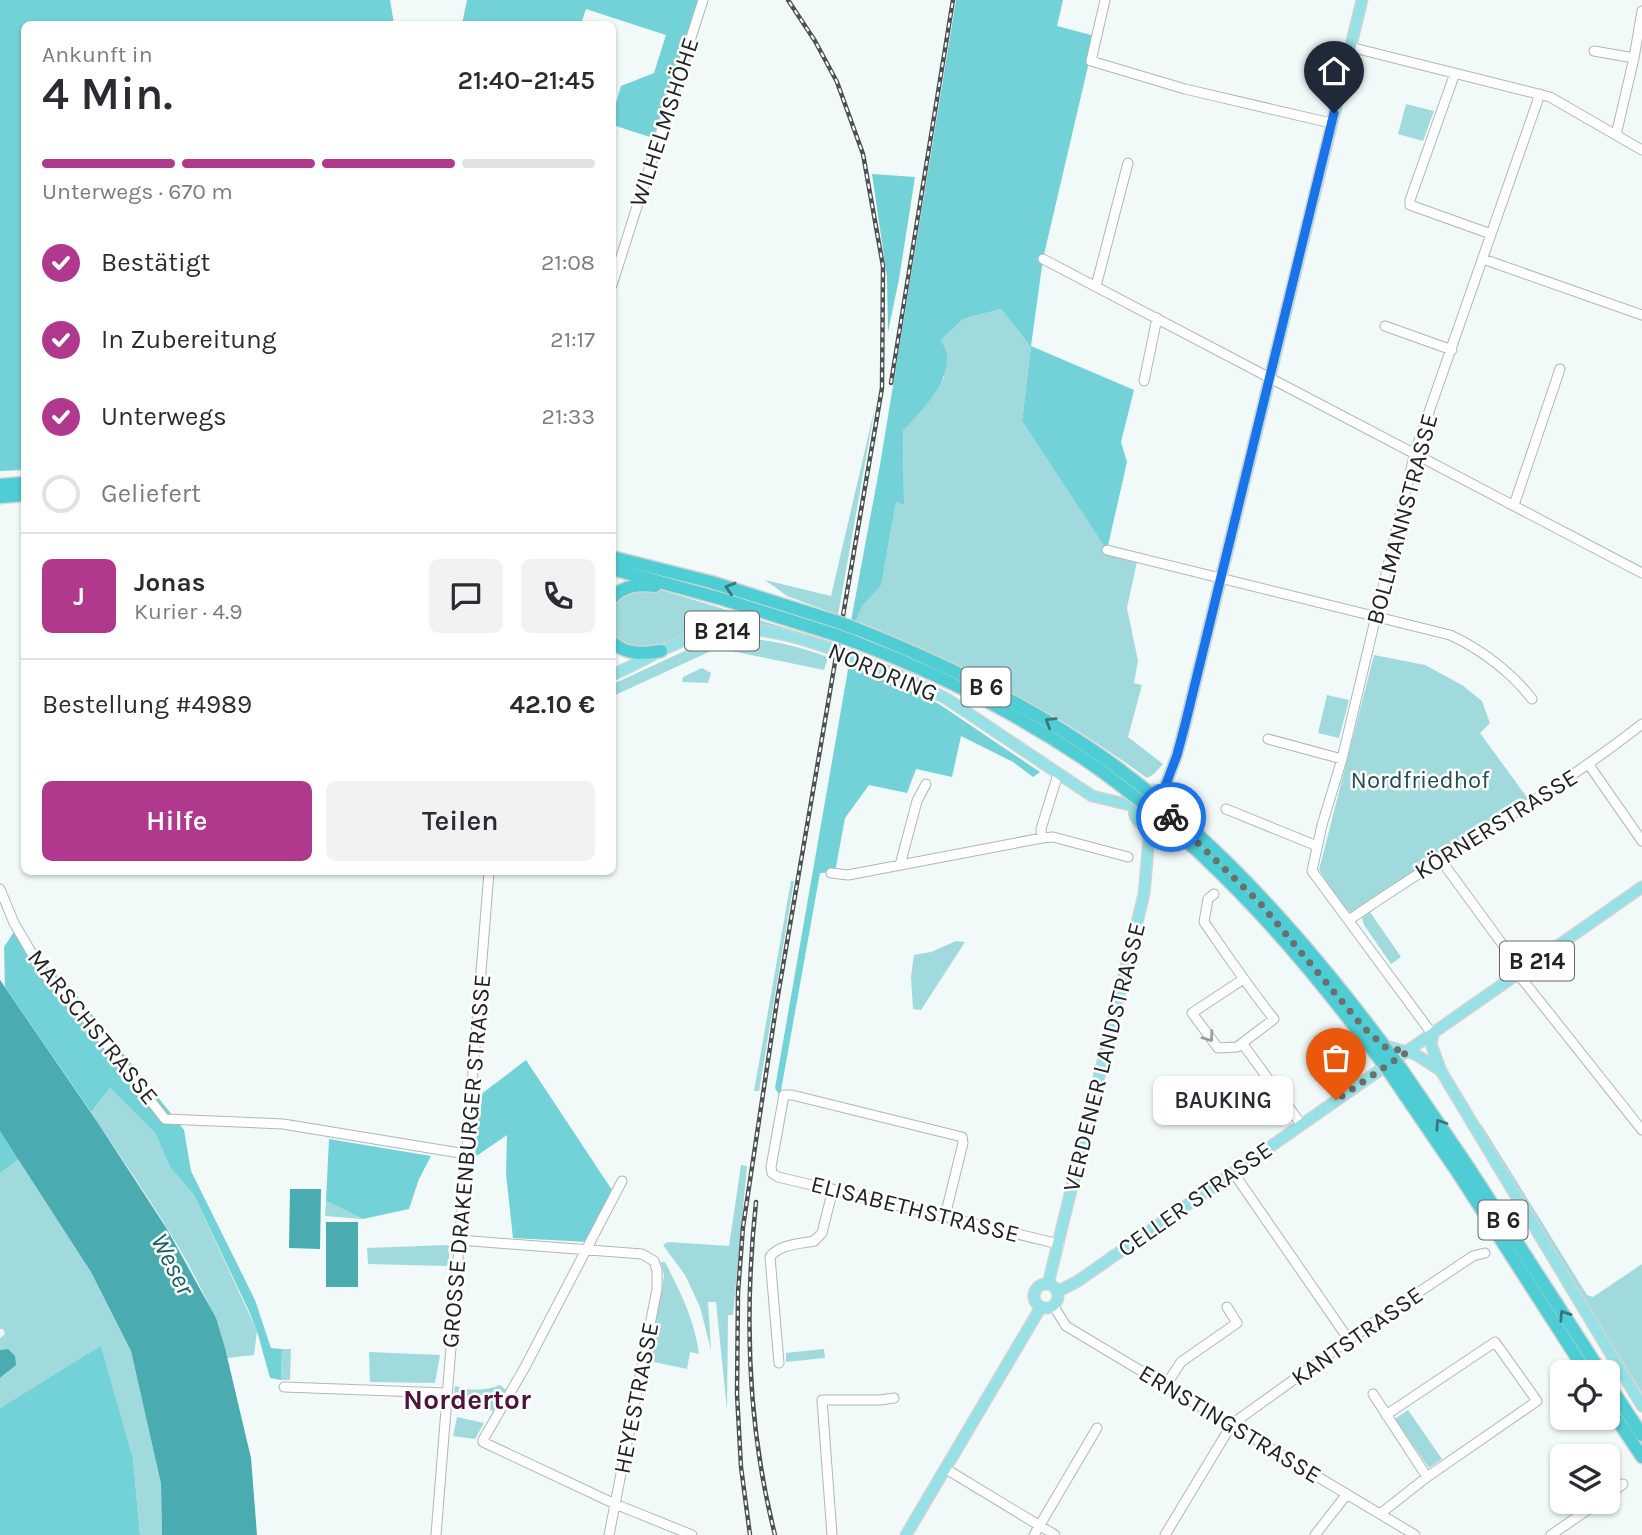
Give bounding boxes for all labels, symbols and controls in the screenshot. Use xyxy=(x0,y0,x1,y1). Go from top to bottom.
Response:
street label: WILHELMSHÖHE xyxy=(623,34,705,210)
text: Ankunft in xyxy=(42,41,153,68)
pin xyxy=(1304,41,1364,113)
icon: home xyxy=(1315,52,1353,90)
text: 21:40–21:45 xyxy=(457,65,595,96)
text: 4 Min. xyxy=(42,67,173,121)
text: Unterwegs · 670 m xyxy=(42,178,233,205)
icon: check xyxy=(42,244,80,282)
text: Bestätigt xyxy=(101,247,210,278)
text: 21:08 xyxy=(541,249,595,276)
icon: check xyxy=(42,321,80,359)
text: In Zubereitung xyxy=(101,324,276,355)
text: 21:17 xyxy=(550,326,595,353)
icon: check xyxy=(42,398,80,436)
text: Unterwegs xyxy=(101,401,227,432)
text: 21:33 xyxy=(542,403,595,430)
street label: BOLLMANNSTRASSE xyxy=(1360,410,1444,628)
text: Geliefert xyxy=(101,478,201,509)
button: chat xyxy=(429,559,503,633)
button: phone xyxy=(521,559,595,633)
text: Jonas xyxy=(134,567,205,598)
text: J xyxy=(73,581,85,612)
one-way arrow xyxy=(724,581,736,596)
text: Kurier · 4.9 xyxy=(134,598,243,625)
road number: B 214 xyxy=(685,611,759,650)
street label: NORDRING xyxy=(824,636,942,708)
road number: B 6 xyxy=(962,667,1010,706)
text: Bestellung #4989 xyxy=(42,689,252,720)
text: 42.10 € xyxy=(509,689,595,720)
one-way arrow xyxy=(1045,718,1058,731)
street label: KÖRNERSTRASSE xyxy=(1409,763,1583,885)
park label: Nordfriedhof xyxy=(1351,766,1490,794)
button: Hilfe xyxy=(42,781,312,861)
button: Teilen xyxy=(326,781,595,861)
courier xyxy=(1136,782,1206,852)
icon: bike xyxy=(1152,798,1190,836)
street label: VERDENER LANDSTRASSE xyxy=(1057,920,1151,1194)
road number: B 214 xyxy=(1500,942,1574,980)
street label: MARSCHSTRASSE xyxy=(22,944,164,1110)
street label: GROSSE DRAKENBURGER STRASSE xyxy=(436,973,496,1349)
pin xyxy=(1306,1028,1366,1100)
one-way arrow xyxy=(1200,1029,1213,1042)
icon: bag xyxy=(1317,1039,1355,1077)
callout: BAUKING xyxy=(1154,1076,1294,1124)
text: BAUKING xyxy=(1174,1087,1272,1114)
one-way arrow xyxy=(1436,1119,1448,1132)
street label: CELLER STRASSE xyxy=(1112,1135,1278,1263)
street label: ELISABETHSTRASSE xyxy=(808,1170,1022,1248)
road number: B 6 xyxy=(1478,1200,1528,1240)
water label: Weser xyxy=(144,1228,202,1301)
street label: KANTSTRASSE xyxy=(1286,1280,1428,1392)
one-way arrow xyxy=(1559,1310,1572,1323)
street label: HEYESTRASSE xyxy=(608,1320,664,1476)
street label: ERNSTINGSTRASSE xyxy=(1134,1359,1326,1489)
map controls xyxy=(1550,1360,1620,1514)
button: locate xyxy=(1550,1360,1620,1430)
district label: Nordertor xyxy=(403,1383,531,1416)
button: layers xyxy=(1550,1444,1620,1514)

